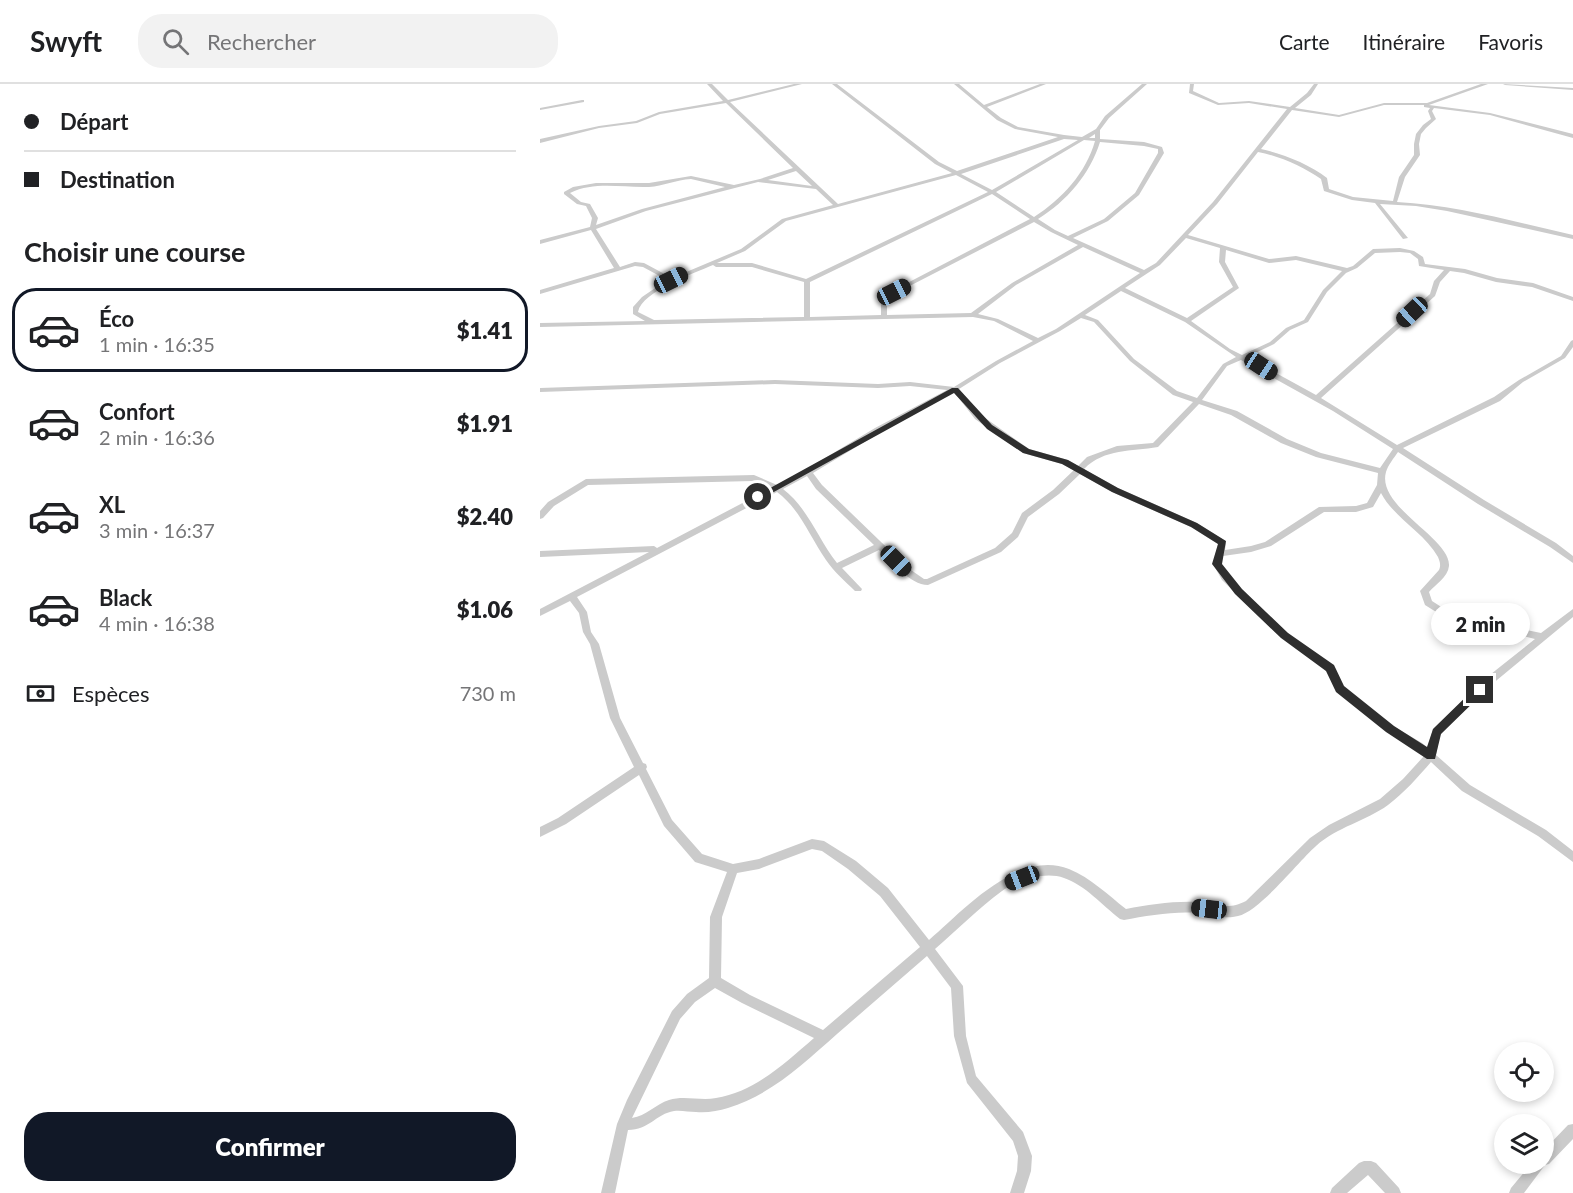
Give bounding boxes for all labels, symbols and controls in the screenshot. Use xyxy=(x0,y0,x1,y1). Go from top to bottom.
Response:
search box xyxy=(138,14,558,68)
text: Swyft xyxy=(30,24,102,58)
icon: search xyxy=(159,25,192,58)
text: Rechercher xyxy=(207,28,316,55)
text: Carte xyxy=(1279,29,1330,54)
text: Itinéraire xyxy=(1363,29,1445,54)
text: Favoris xyxy=(1478,29,1543,54)
text: Départ xyxy=(60,108,128,135)
text: Destination xyxy=(60,166,175,193)
text: Choisir une course xyxy=(24,235,246,268)
car xyxy=(651,264,691,296)
car xyxy=(874,276,914,308)
car xyxy=(1393,293,1431,331)
icon: car xyxy=(27,303,81,357)
text: Éco xyxy=(99,305,134,332)
text: $1.41 xyxy=(457,317,513,344)
text: 1 min · 16:35 xyxy=(99,332,215,356)
car xyxy=(1241,349,1281,383)
icon: car xyxy=(27,396,81,450)
text: Confort xyxy=(99,398,175,425)
text: $1.91 xyxy=(457,410,513,437)
text: 2 min · 16:36 xyxy=(99,425,215,449)
route start xyxy=(744,483,771,510)
icon: car xyxy=(27,489,81,543)
text: XL xyxy=(99,491,125,518)
text: $2.40 xyxy=(457,503,513,530)
text: 3 min · 16:37 xyxy=(99,518,215,542)
car xyxy=(877,542,915,580)
icon: car xyxy=(27,582,81,636)
text: Black xyxy=(99,584,152,611)
text: $1.06 xyxy=(457,596,513,623)
callout: 2 min xyxy=(1430,603,1530,645)
text: 4 min · 16:38 xyxy=(99,611,215,635)
text: 2 min xyxy=(1456,612,1505,636)
route end xyxy=(1466,676,1493,703)
icon: cash xyxy=(24,677,57,710)
text: Espèces xyxy=(72,680,149,707)
text: 730 m xyxy=(460,681,516,705)
car xyxy=(1002,863,1042,893)
car xyxy=(1190,898,1228,920)
map controls xyxy=(1494,1042,1554,1174)
button: locate xyxy=(1494,1042,1554,1102)
button: Confirmer xyxy=(24,1112,516,1181)
button: layers xyxy=(1494,1114,1554,1174)

